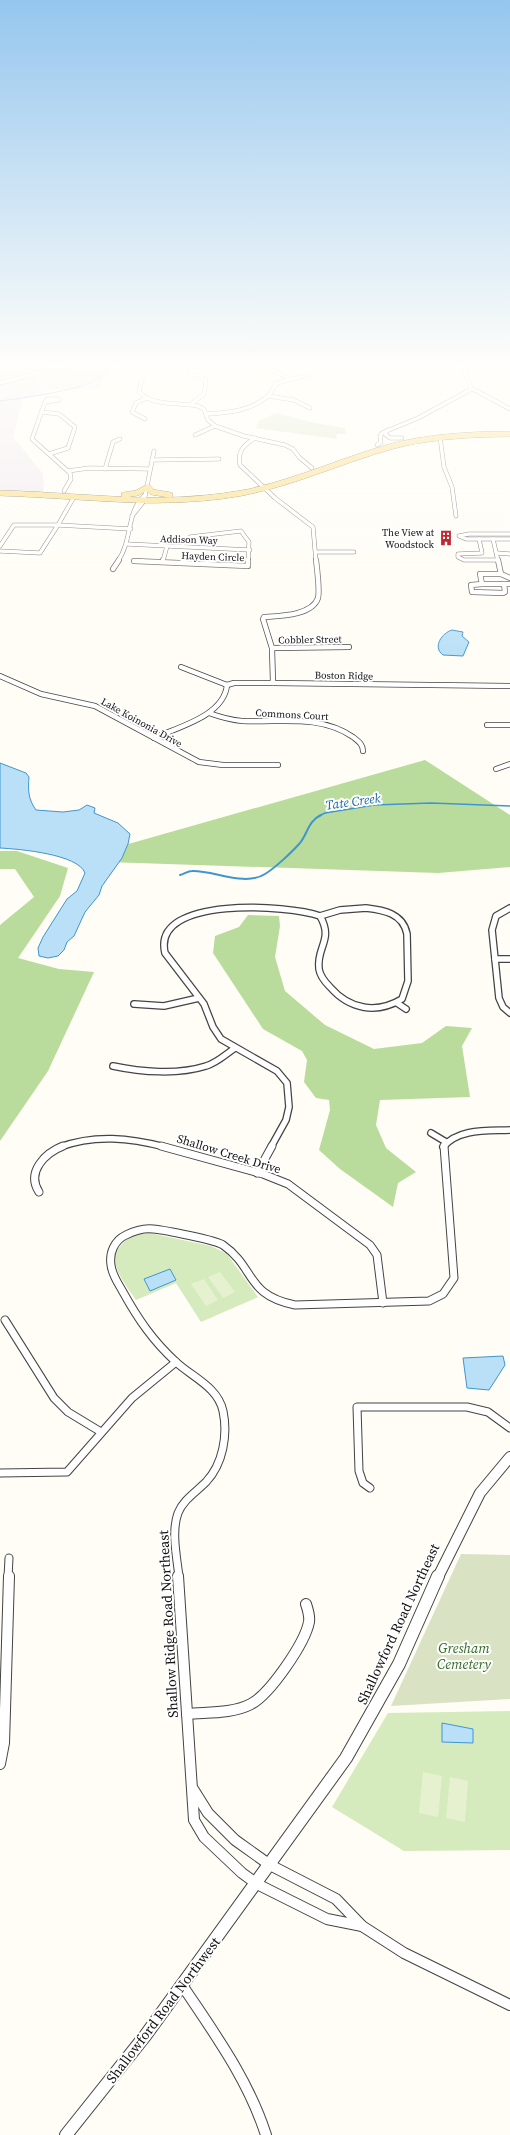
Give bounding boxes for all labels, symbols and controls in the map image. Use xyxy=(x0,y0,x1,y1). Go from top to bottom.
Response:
place label: The View at Woodstock xyxy=(382,526,435,551)
building icon: The View at Woodstock xyxy=(437,529,455,547)
street label: Addison Way xyxy=(160,532,219,547)
street label: Hayden Circle xyxy=(181,549,245,564)
street label: Cobbler Street xyxy=(278,632,343,647)
street label: Boston Ridge xyxy=(315,668,373,683)
street label: Lake Koinonia Drive xyxy=(99,695,185,750)
street label: Commons Court xyxy=(255,706,330,723)
water label: Tate Creek xyxy=(325,789,382,814)
street label: Shallow Creek Drive xyxy=(175,1131,283,1177)
street label: Shallow Ridge Road Northeast xyxy=(153,1529,183,1718)
street label: Shallowford Road Northeast xyxy=(352,1540,444,1708)
park label: Gresham Cemetery xyxy=(437,1638,491,1674)
street label: Shallowford Road Northwest xyxy=(101,1932,225,2087)

